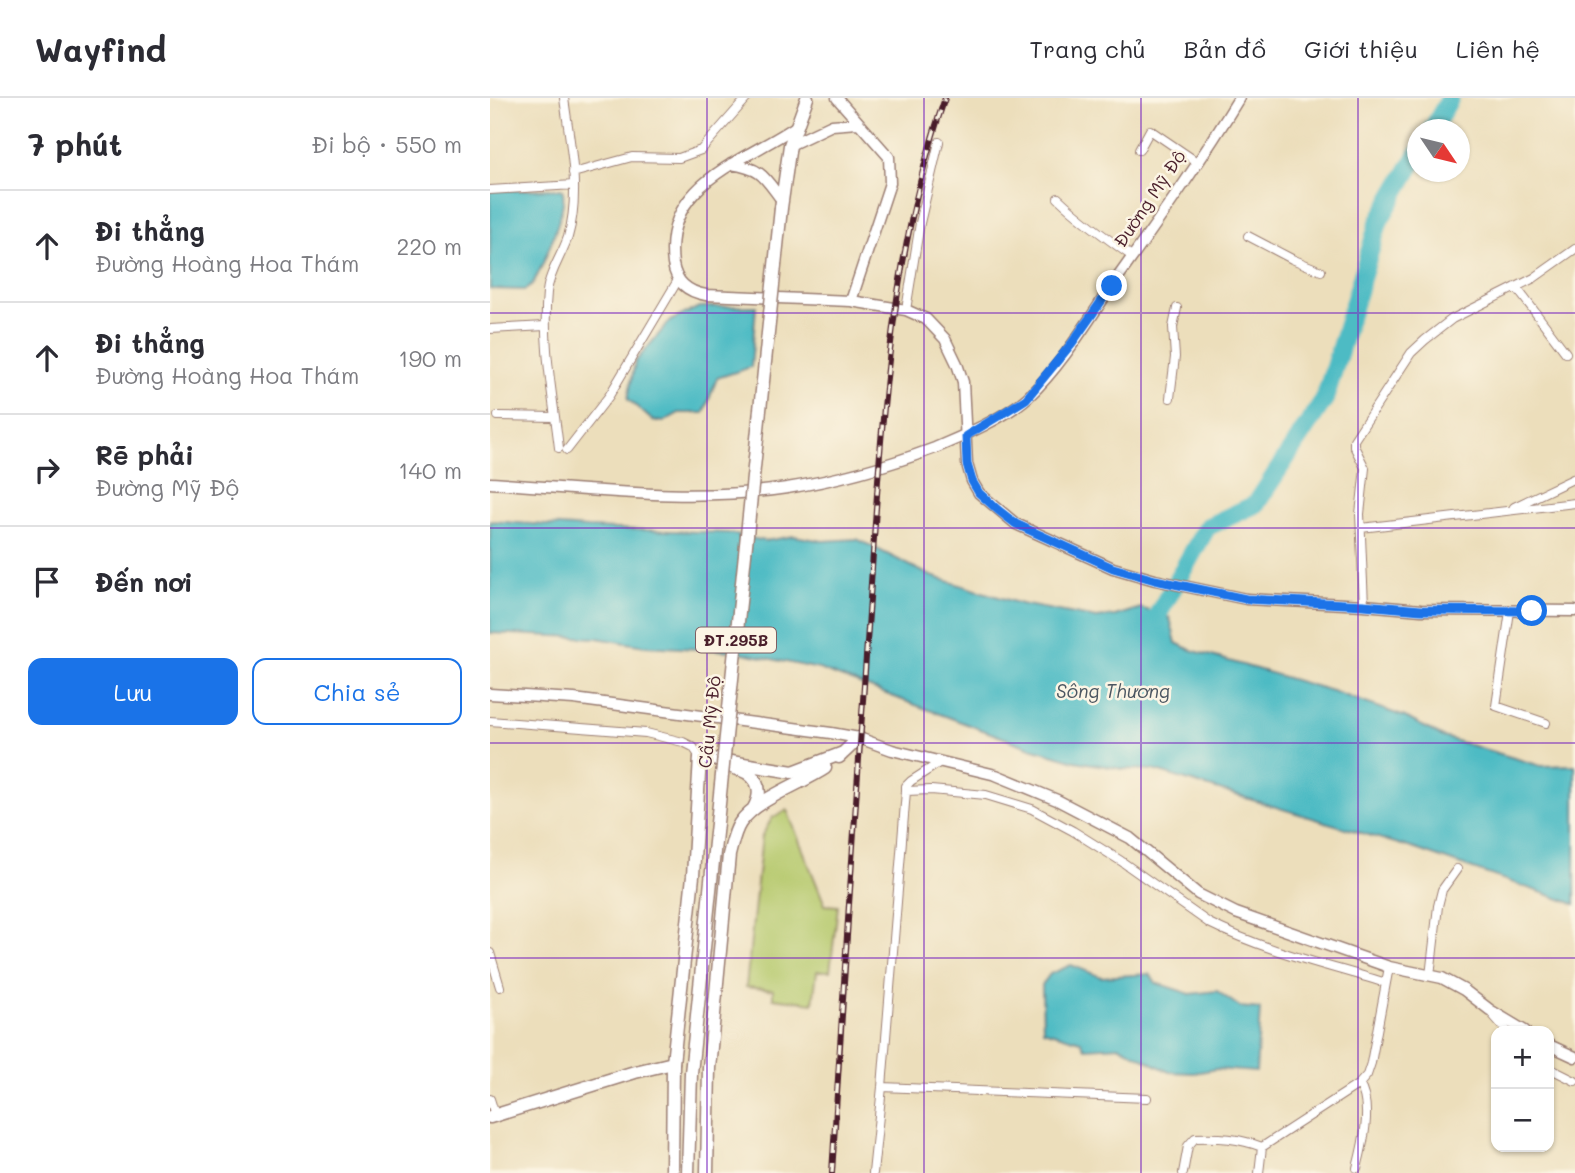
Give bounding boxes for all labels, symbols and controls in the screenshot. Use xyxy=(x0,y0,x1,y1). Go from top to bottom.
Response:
text: Wayfind xyxy=(35,27,166,70)
text: Trang chủ xyxy=(1030,33,1146,64)
text: Bản đồ xyxy=(1184,33,1266,64)
text: Giới thiệu xyxy=(1304,33,1418,64)
text: Liên hệ xyxy=(1456,33,1540,64)
north arrow xyxy=(1407,119,1470,182)
text: 7 phút xyxy=(28,124,122,164)
text: Đi bộ · 550 m xyxy=(311,129,462,159)
street label: Đường Mỹ Độ xyxy=(1108,145,1191,252)
text: Đi thẳng xyxy=(95,214,205,248)
icon: ahead xyxy=(28,227,66,265)
text: 220 m xyxy=(396,231,462,261)
text: Đường Hoàng Hoa Thám xyxy=(95,248,359,278)
route end xyxy=(1096,270,1127,301)
text: Đi thẳng xyxy=(95,326,205,360)
icon: ahead xyxy=(28,339,66,377)
text: 190 m xyxy=(398,343,462,373)
text: Đường Hoàng Hoa Thám xyxy=(95,360,359,390)
text: Rẽ phải xyxy=(95,438,194,472)
icon: right xyxy=(28,451,66,489)
text: 140 m xyxy=(398,455,462,485)
text: Đường Mỹ Độ xyxy=(95,472,239,502)
icon: arrive xyxy=(28,563,66,601)
text: Đến nơi xyxy=(95,565,193,599)
route start xyxy=(1516,595,1547,626)
road number: ĐT.295B xyxy=(696,628,776,652)
button: Lưu xyxy=(28,658,238,725)
button: Chia sẻ xyxy=(252,658,462,725)
street label: Cầu Mỹ Độ xyxy=(692,674,726,769)
water label: Sông Thương xyxy=(1056,678,1170,703)
map controls xyxy=(1491,1026,1554,1152)
button: + xyxy=(1491,1026,1554,1089)
button: − xyxy=(1491,1089,1554,1152)

